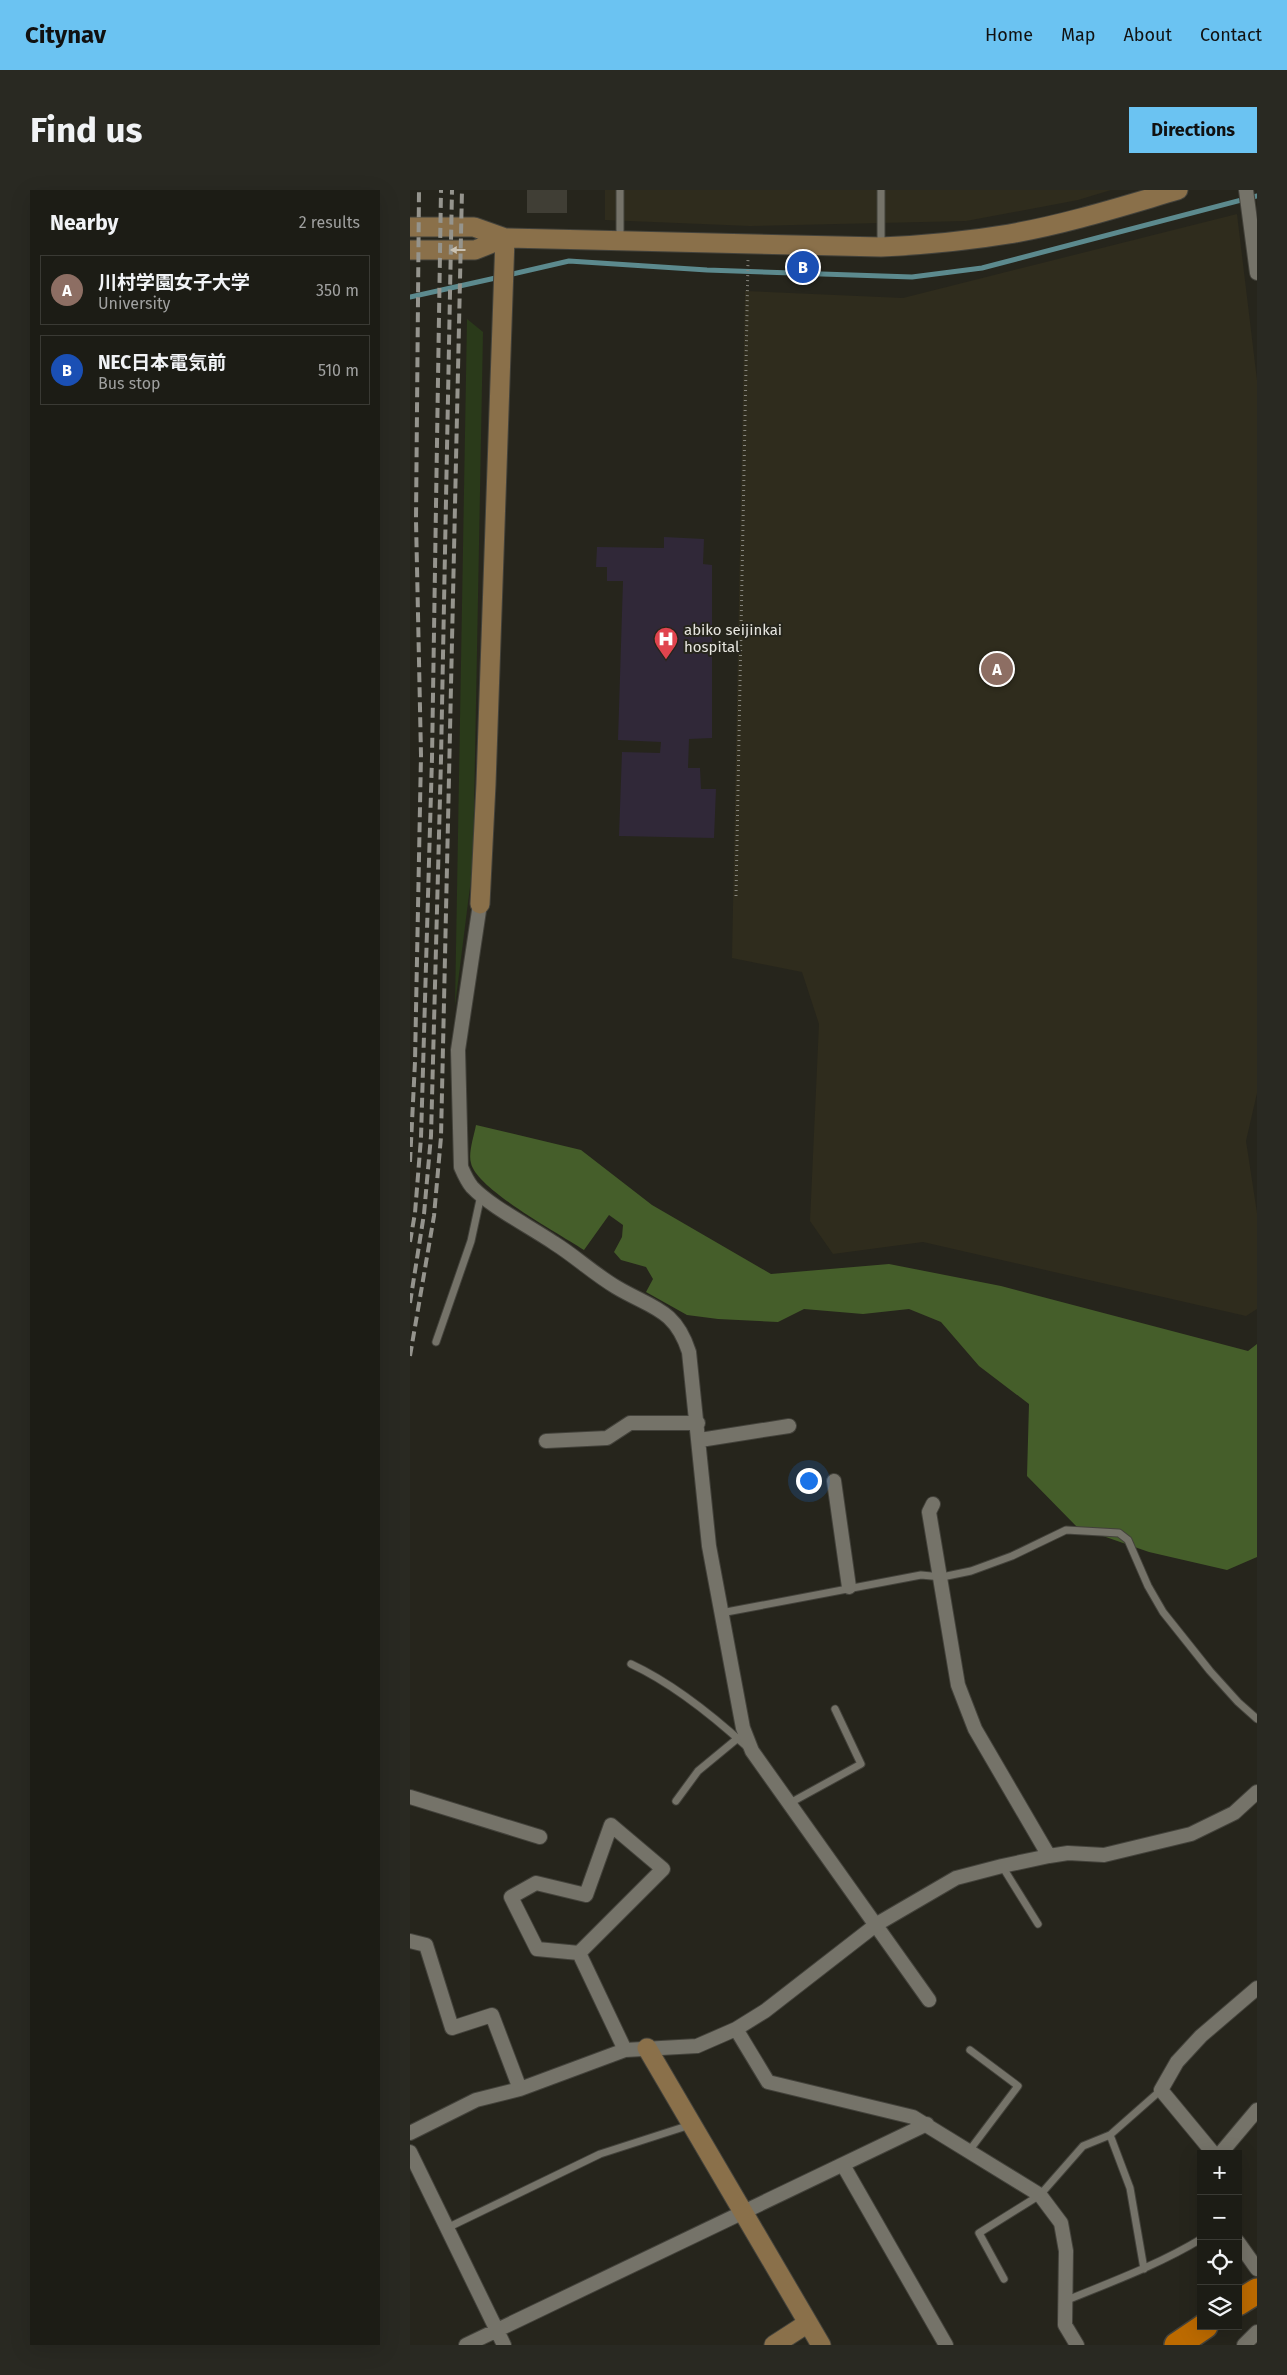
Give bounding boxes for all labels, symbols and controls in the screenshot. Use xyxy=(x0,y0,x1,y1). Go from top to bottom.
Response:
text: Citynav xyxy=(25,21,106,49)
text: Home xyxy=(985,24,1033,46)
text: Map xyxy=(1061,24,1095,46)
text: About xyxy=(1123,24,1172,46)
text: Contact xyxy=(1200,24,1262,46)
button: Directions xyxy=(1129,107,1257,153)
text: Find us xyxy=(30,109,142,151)
text: Nearby xyxy=(50,210,118,236)
text: 2 results xyxy=(299,213,360,232)
one-way arrow xyxy=(450,246,466,254)
pin: B xyxy=(787,248,819,286)
text: 川村学園女子大学 xyxy=(98,271,250,294)
text: A xyxy=(62,281,72,300)
text: 350 m xyxy=(316,281,359,300)
text: University xyxy=(98,294,171,313)
text: NEC日本電気前 xyxy=(98,351,226,374)
text: B xyxy=(62,361,72,380)
text: 510 m xyxy=(318,361,359,380)
text: Bus stop xyxy=(98,374,161,393)
place label: abiko seijinkai hospital xyxy=(684,621,782,656)
hospital icon: abiko seijinkai hospital xyxy=(653,626,679,660)
pin: A xyxy=(981,650,1013,688)
your location xyxy=(796,1468,822,1494)
map controls xyxy=(1197,2150,1242,2330)
button: + xyxy=(1197,2150,1242,2195)
button: − xyxy=(1197,2195,1242,2240)
button: locate xyxy=(1197,2240,1242,2285)
button: layers xyxy=(1197,2285,1242,2330)

